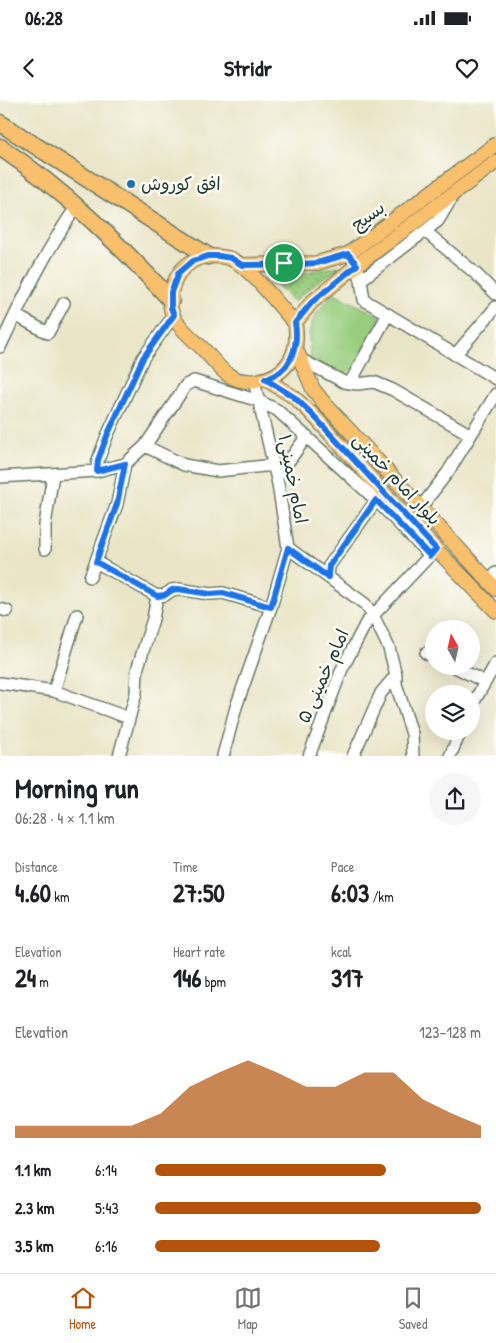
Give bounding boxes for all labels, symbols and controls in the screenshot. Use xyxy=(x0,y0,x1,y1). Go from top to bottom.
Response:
text: 06:28 xyxy=(25,5,63,31)
text: Stridr xyxy=(224,53,272,83)
icon: back xyxy=(15,54,43,82)
icon: heart xyxy=(453,54,481,82)
place label: افق کوروش xyxy=(141,171,221,196)
marker: افق کوروش xyxy=(125,178,137,190)
street label: بسیج xyxy=(346,195,390,236)
pin xyxy=(263,242,305,284)
icon: arrive xyxy=(270,249,298,277)
street label: بلوار امام خمینی xyxy=(346,427,447,532)
street label: امام خمینی۱ xyxy=(271,432,314,526)
north arrow xyxy=(425,620,480,675)
map controls xyxy=(425,620,480,740)
street label: امام خمینی ۵ xyxy=(291,625,356,728)
button: layers xyxy=(425,685,480,740)
text: Morning run xyxy=(15,769,139,807)
button: share xyxy=(429,773,481,825)
text: 06:28 · 4 × 1.1 km xyxy=(15,807,115,829)
text: Distance xyxy=(15,857,58,876)
text: Time xyxy=(173,857,198,876)
text: Pace xyxy=(331,857,354,876)
text: 4.60 xyxy=(15,876,51,910)
text: 27:50 xyxy=(173,876,225,910)
text: 6:03 xyxy=(331,876,369,910)
text: km xyxy=(51,887,69,906)
text: /km xyxy=(369,887,394,906)
text: Elevation xyxy=(15,942,62,961)
text: Heart rate xyxy=(173,942,225,961)
text: kcal xyxy=(331,942,351,961)
text: 24 xyxy=(15,961,36,995)
text: 146 xyxy=(173,961,201,995)
text: 317 xyxy=(331,961,364,995)
text: m xyxy=(36,972,49,991)
text: bpm xyxy=(201,972,226,991)
text: Elevation xyxy=(15,1021,68,1043)
text: 123–128 m xyxy=(419,1021,481,1043)
text: 1.1 km xyxy=(15,1159,51,1181)
text: 6:14 xyxy=(95,1159,117,1181)
text: 2.3 km xyxy=(15,1197,54,1219)
text: 5:43 xyxy=(95,1197,119,1219)
text: 3.5 km xyxy=(15,1235,54,1257)
text: 6:16 xyxy=(95,1235,117,1257)
tab: Home xyxy=(69,1284,97,1333)
tab: Map xyxy=(234,1284,262,1333)
tab: Saved xyxy=(399,1284,427,1333)

